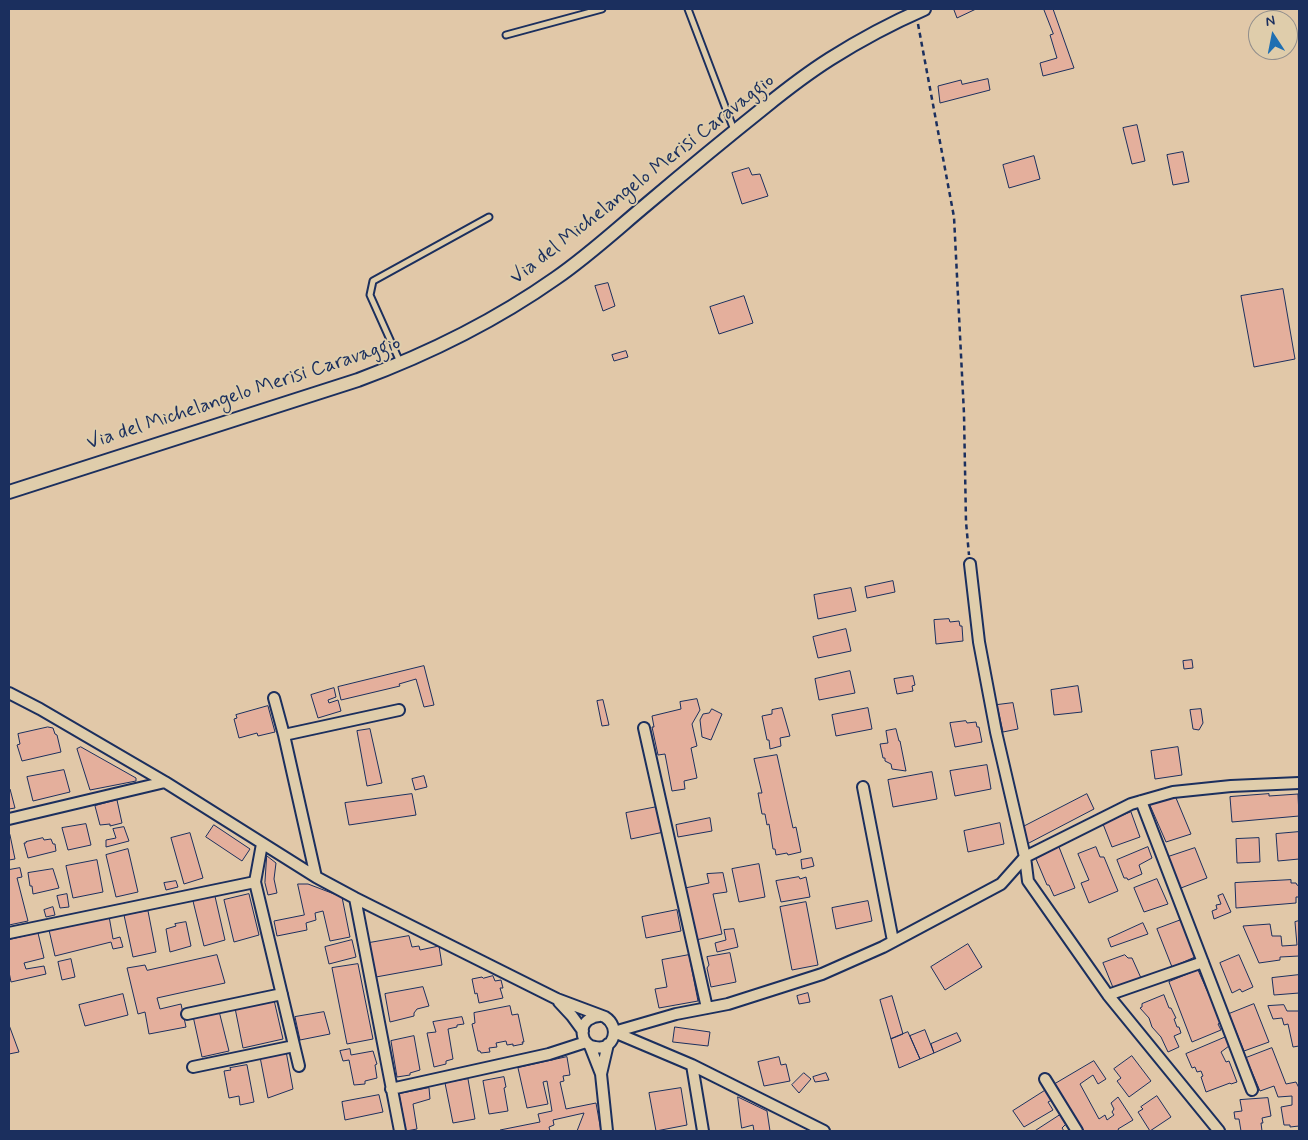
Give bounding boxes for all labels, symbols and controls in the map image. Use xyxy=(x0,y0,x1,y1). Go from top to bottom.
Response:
north arrow xyxy=(1248,10,1298,60)
text: N xyxy=(1264,12,1277,31)
street label: Via del Michelangelo Merisi Caravaggio xyxy=(506,69,780,291)
street label: Via del Michelangelo Merisi Caravaggio xyxy=(84,332,404,456)

